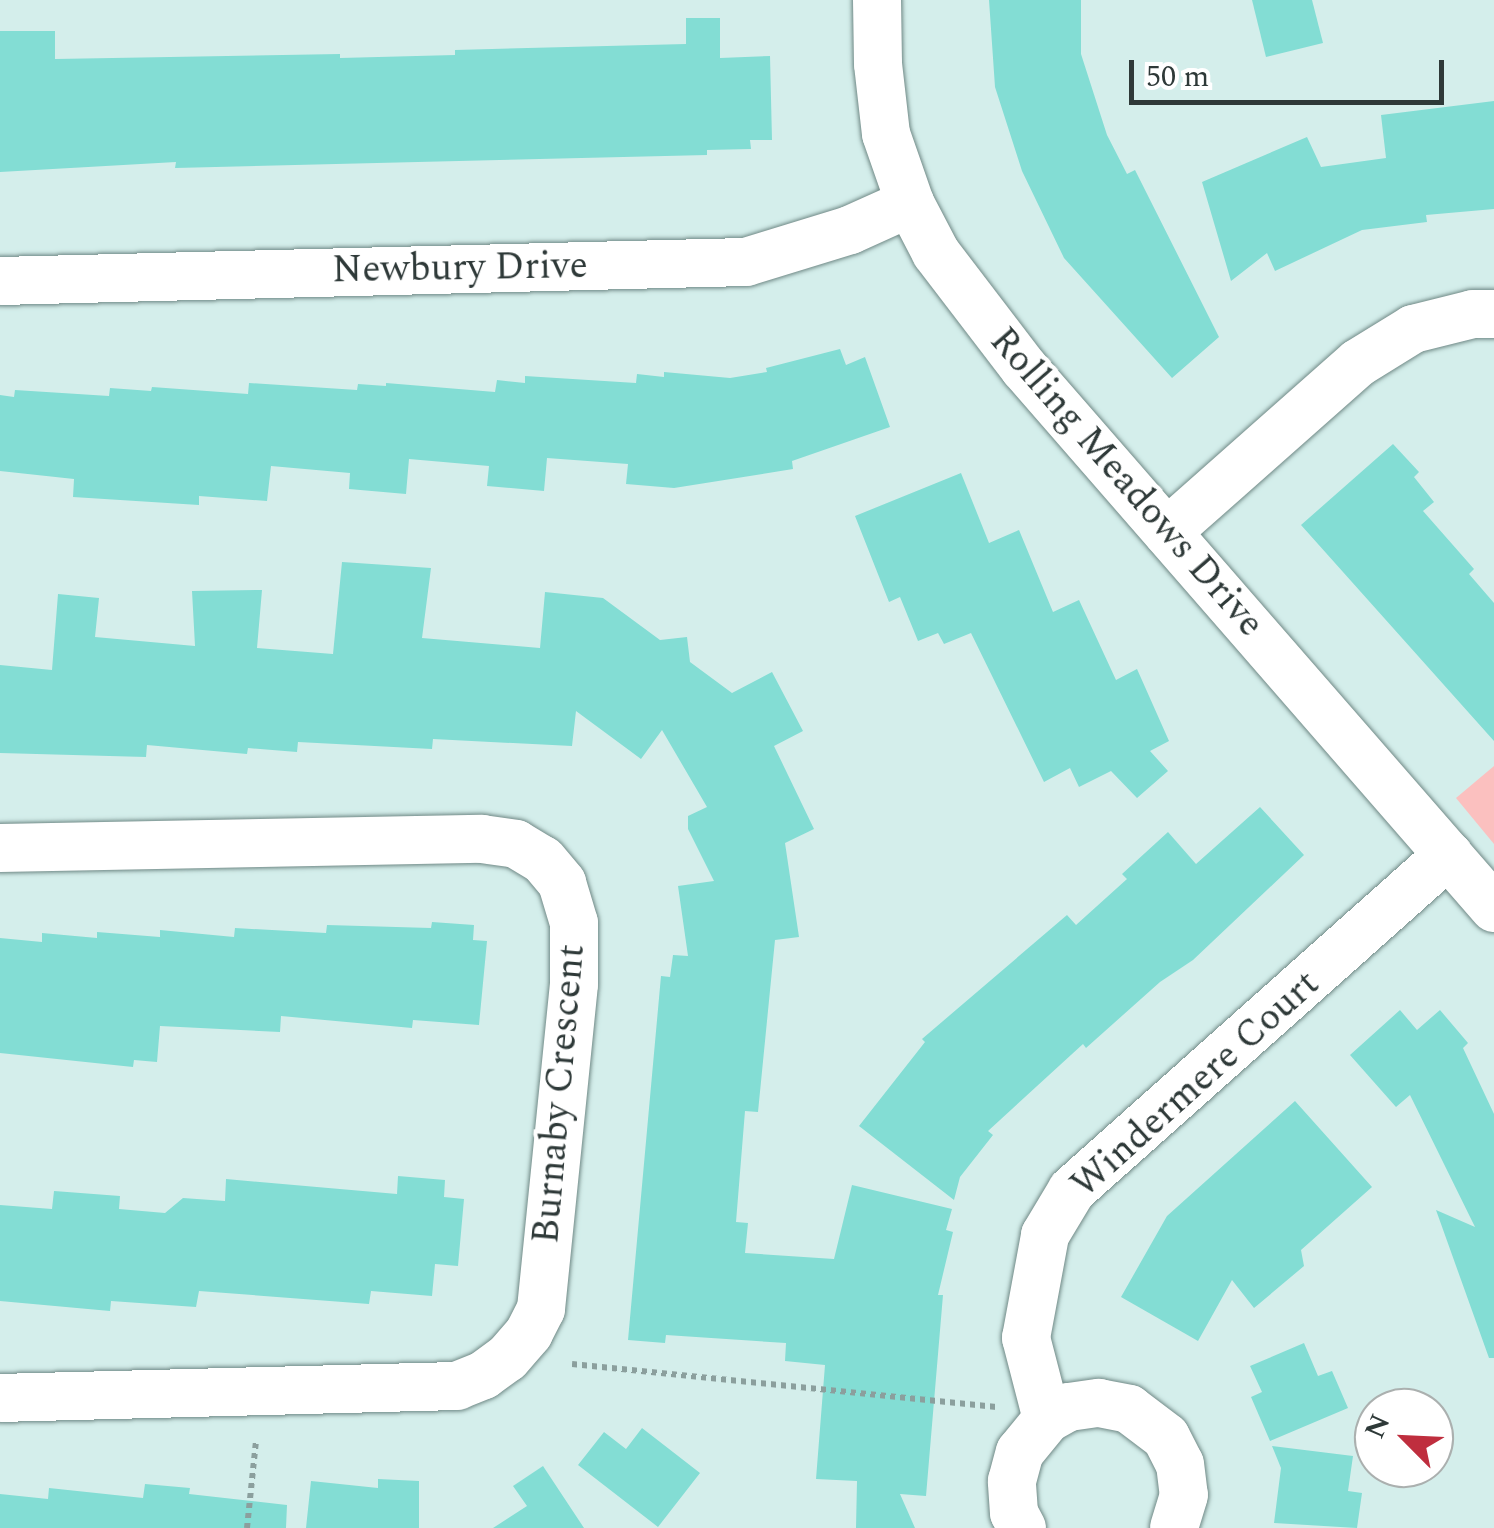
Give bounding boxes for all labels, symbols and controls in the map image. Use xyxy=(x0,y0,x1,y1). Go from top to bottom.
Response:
scale bar xyxy=(1134,40,1449,102)
text: 50 m xyxy=(1146,54,1209,100)
street label: Newbury Drive xyxy=(332,244,588,294)
street label: Rolling Meadows Drive xyxy=(979,319,1273,647)
street label: Burnaby Crescent xyxy=(524,942,596,1246)
street label: Windermere Court xyxy=(1063,962,1329,1208)
north arrow xyxy=(1354,1388,1454,1488)
text: N xyxy=(1354,1407,1402,1446)

